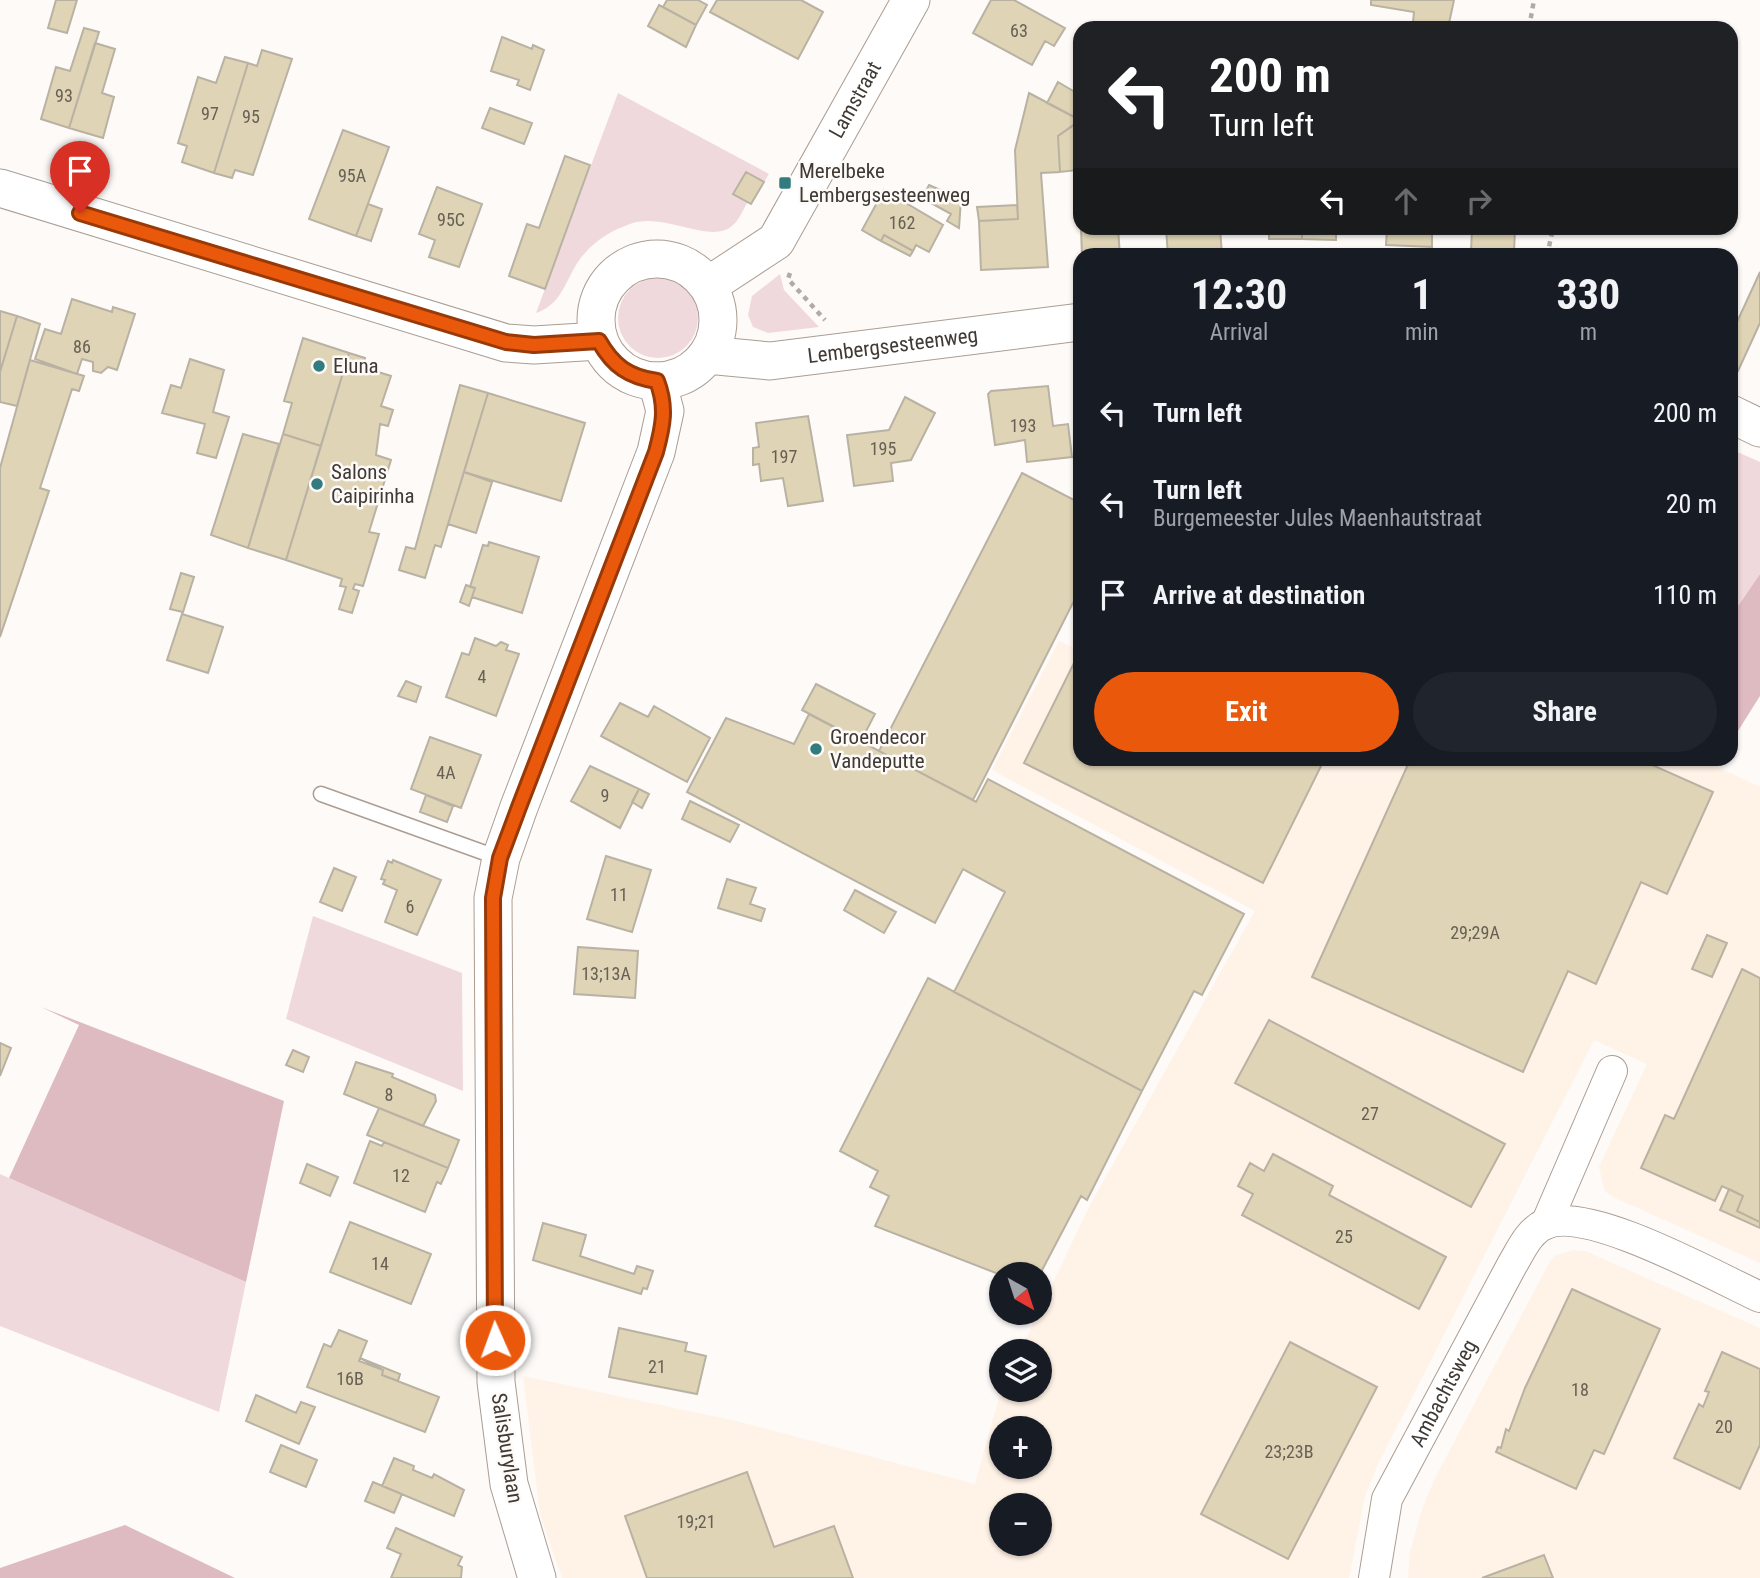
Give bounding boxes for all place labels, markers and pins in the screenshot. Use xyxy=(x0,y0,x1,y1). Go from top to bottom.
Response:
pin xyxy=(50,141,110,213)
place label: Merelbeke Lembergsesteenweg xyxy=(799,159,970,207)
marker: Merelbeke Lembergsesteenweg xyxy=(777,175,793,191)
place label: Eluna xyxy=(333,354,379,378)
marker: Eluna xyxy=(311,358,327,374)
place label: Salons Caipirinha xyxy=(331,460,415,508)
marker: Salons Caipirinha xyxy=(309,476,325,492)
place label: Groendecor Vandeputte xyxy=(830,725,926,773)
marker: Groendecor Vandeputte xyxy=(808,741,824,757)

